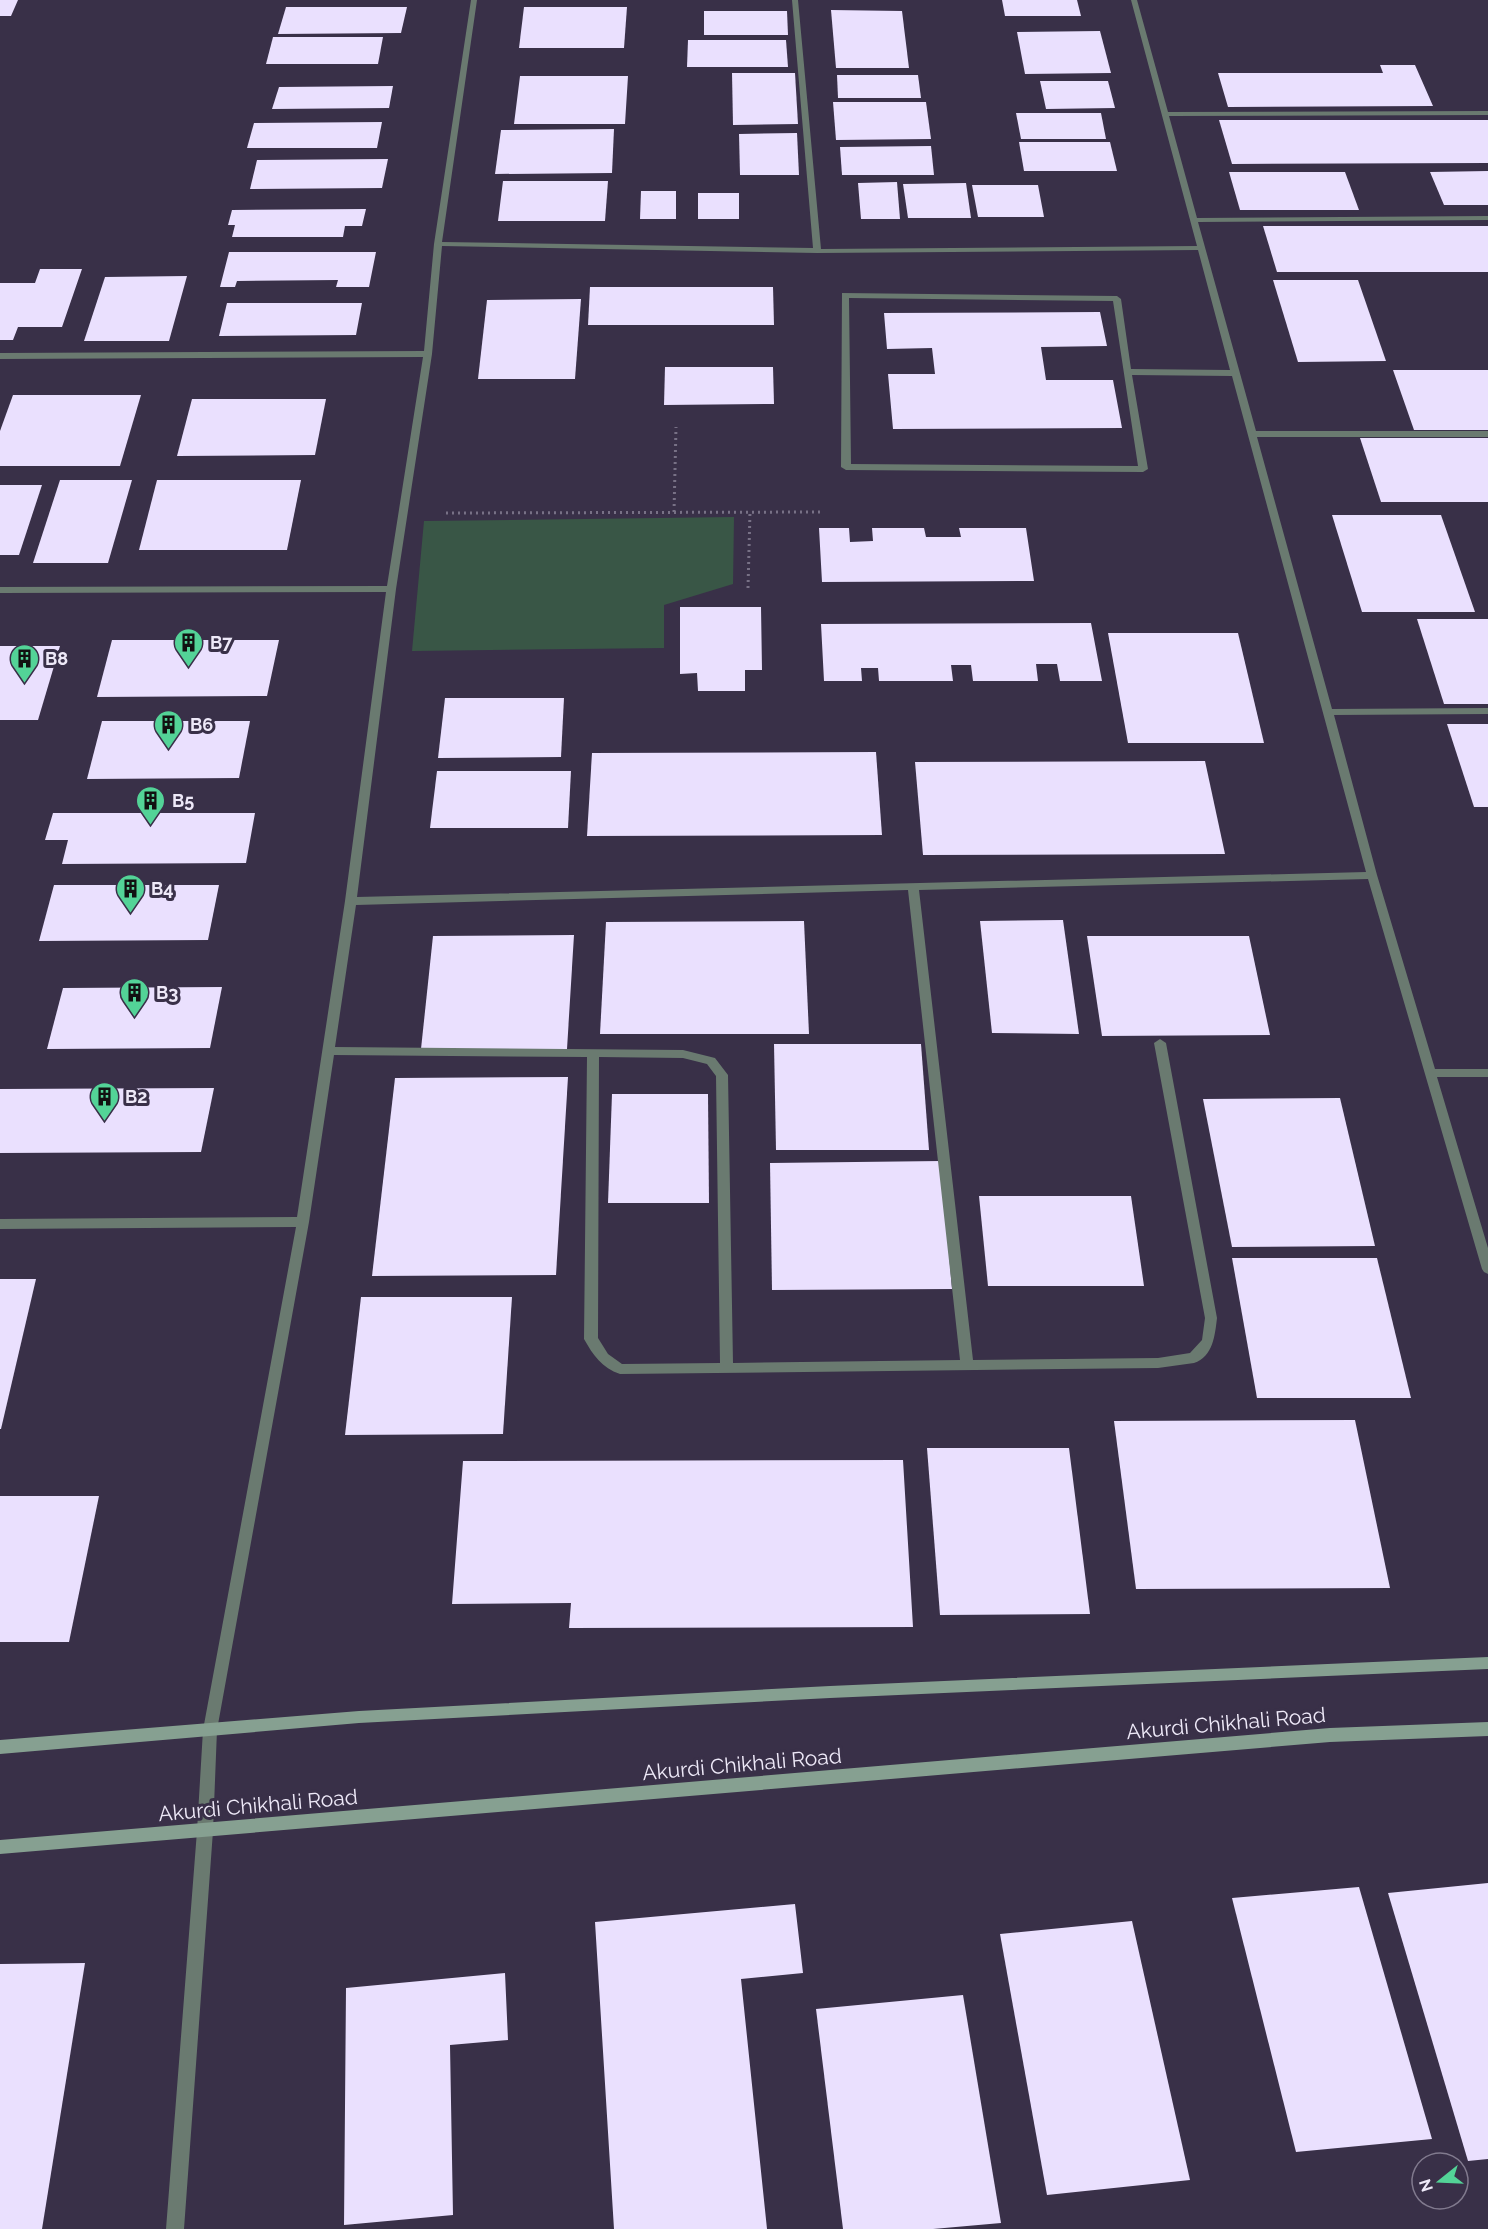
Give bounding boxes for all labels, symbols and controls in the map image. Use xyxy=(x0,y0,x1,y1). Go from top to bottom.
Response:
building icon: B7 xyxy=(173,626,205,668)
place label: B7 xyxy=(210,632,233,653)
building icon: B8 xyxy=(8,642,40,684)
place label: B8 xyxy=(45,648,68,669)
building icon: B6 xyxy=(153,708,185,750)
place label: B6 xyxy=(190,714,213,735)
building icon: B5 xyxy=(135,784,167,826)
place label: B5 xyxy=(172,790,194,811)
building icon: B4 xyxy=(114,872,146,914)
place label: B4 xyxy=(151,878,174,899)
building icon: B3 xyxy=(119,976,151,1018)
place label: B3 xyxy=(156,982,178,1003)
building icon: B2 xyxy=(88,1080,120,1122)
place label: B2 xyxy=(125,1086,147,1107)
street label: Akurdi Chikhali Road xyxy=(1125,1702,1327,1744)
street label: Akurdi Chikhali Road xyxy=(641,1743,843,1785)
street label: Akurdi Chikhali Road xyxy=(157,1784,359,1826)
north arrow xyxy=(1410,2151,1470,2211)
text: N xyxy=(1415,2177,1437,2194)

